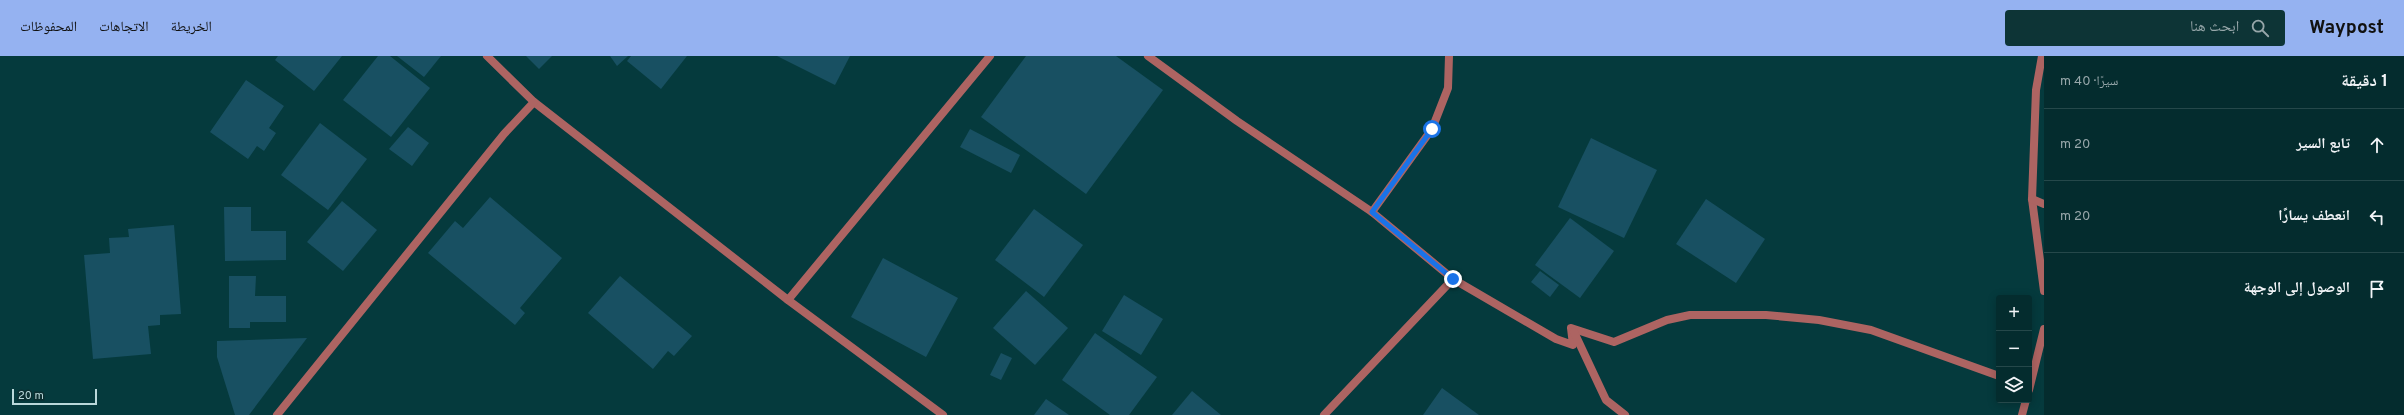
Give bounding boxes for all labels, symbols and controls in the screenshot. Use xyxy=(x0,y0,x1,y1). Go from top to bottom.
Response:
search box xyxy=(2005,10,2285,46)
text: Waypost xyxy=(2309,16,2384,40)
icon: search xyxy=(2249,17,2271,39)
text: ابحث هنا xyxy=(2190,18,2239,37)
text: المحفوظات xyxy=(20,19,77,36)
text: الاتجاهات xyxy=(99,19,149,36)
text: الخريطة xyxy=(171,19,212,36)
text: 1 دقيقة xyxy=(2341,71,2388,93)
text: سيرًا · 40 m xyxy=(2060,74,2118,90)
route start xyxy=(1423,120,1441,138)
icon: ahead xyxy=(2366,134,2388,156)
text: تابع السير xyxy=(2296,135,2350,154)
text: 20 m xyxy=(2060,137,2090,153)
icon: left xyxy=(2366,206,2388,228)
text: انعطف يسارًا xyxy=(2278,207,2350,226)
text: 20 m xyxy=(2060,209,2090,225)
route end xyxy=(1444,270,1462,288)
icon: arrive xyxy=(2366,278,2388,300)
text: الوصول إلى الوجهة xyxy=(2244,279,2350,298)
map controls xyxy=(1996,295,2032,403)
button: + xyxy=(1996,295,2032,331)
button: − xyxy=(1996,331,2032,367)
button: layers xyxy=(1996,367,2032,403)
scale bar xyxy=(12,387,97,406)
text: 20 m xyxy=(18,389,44,403)

